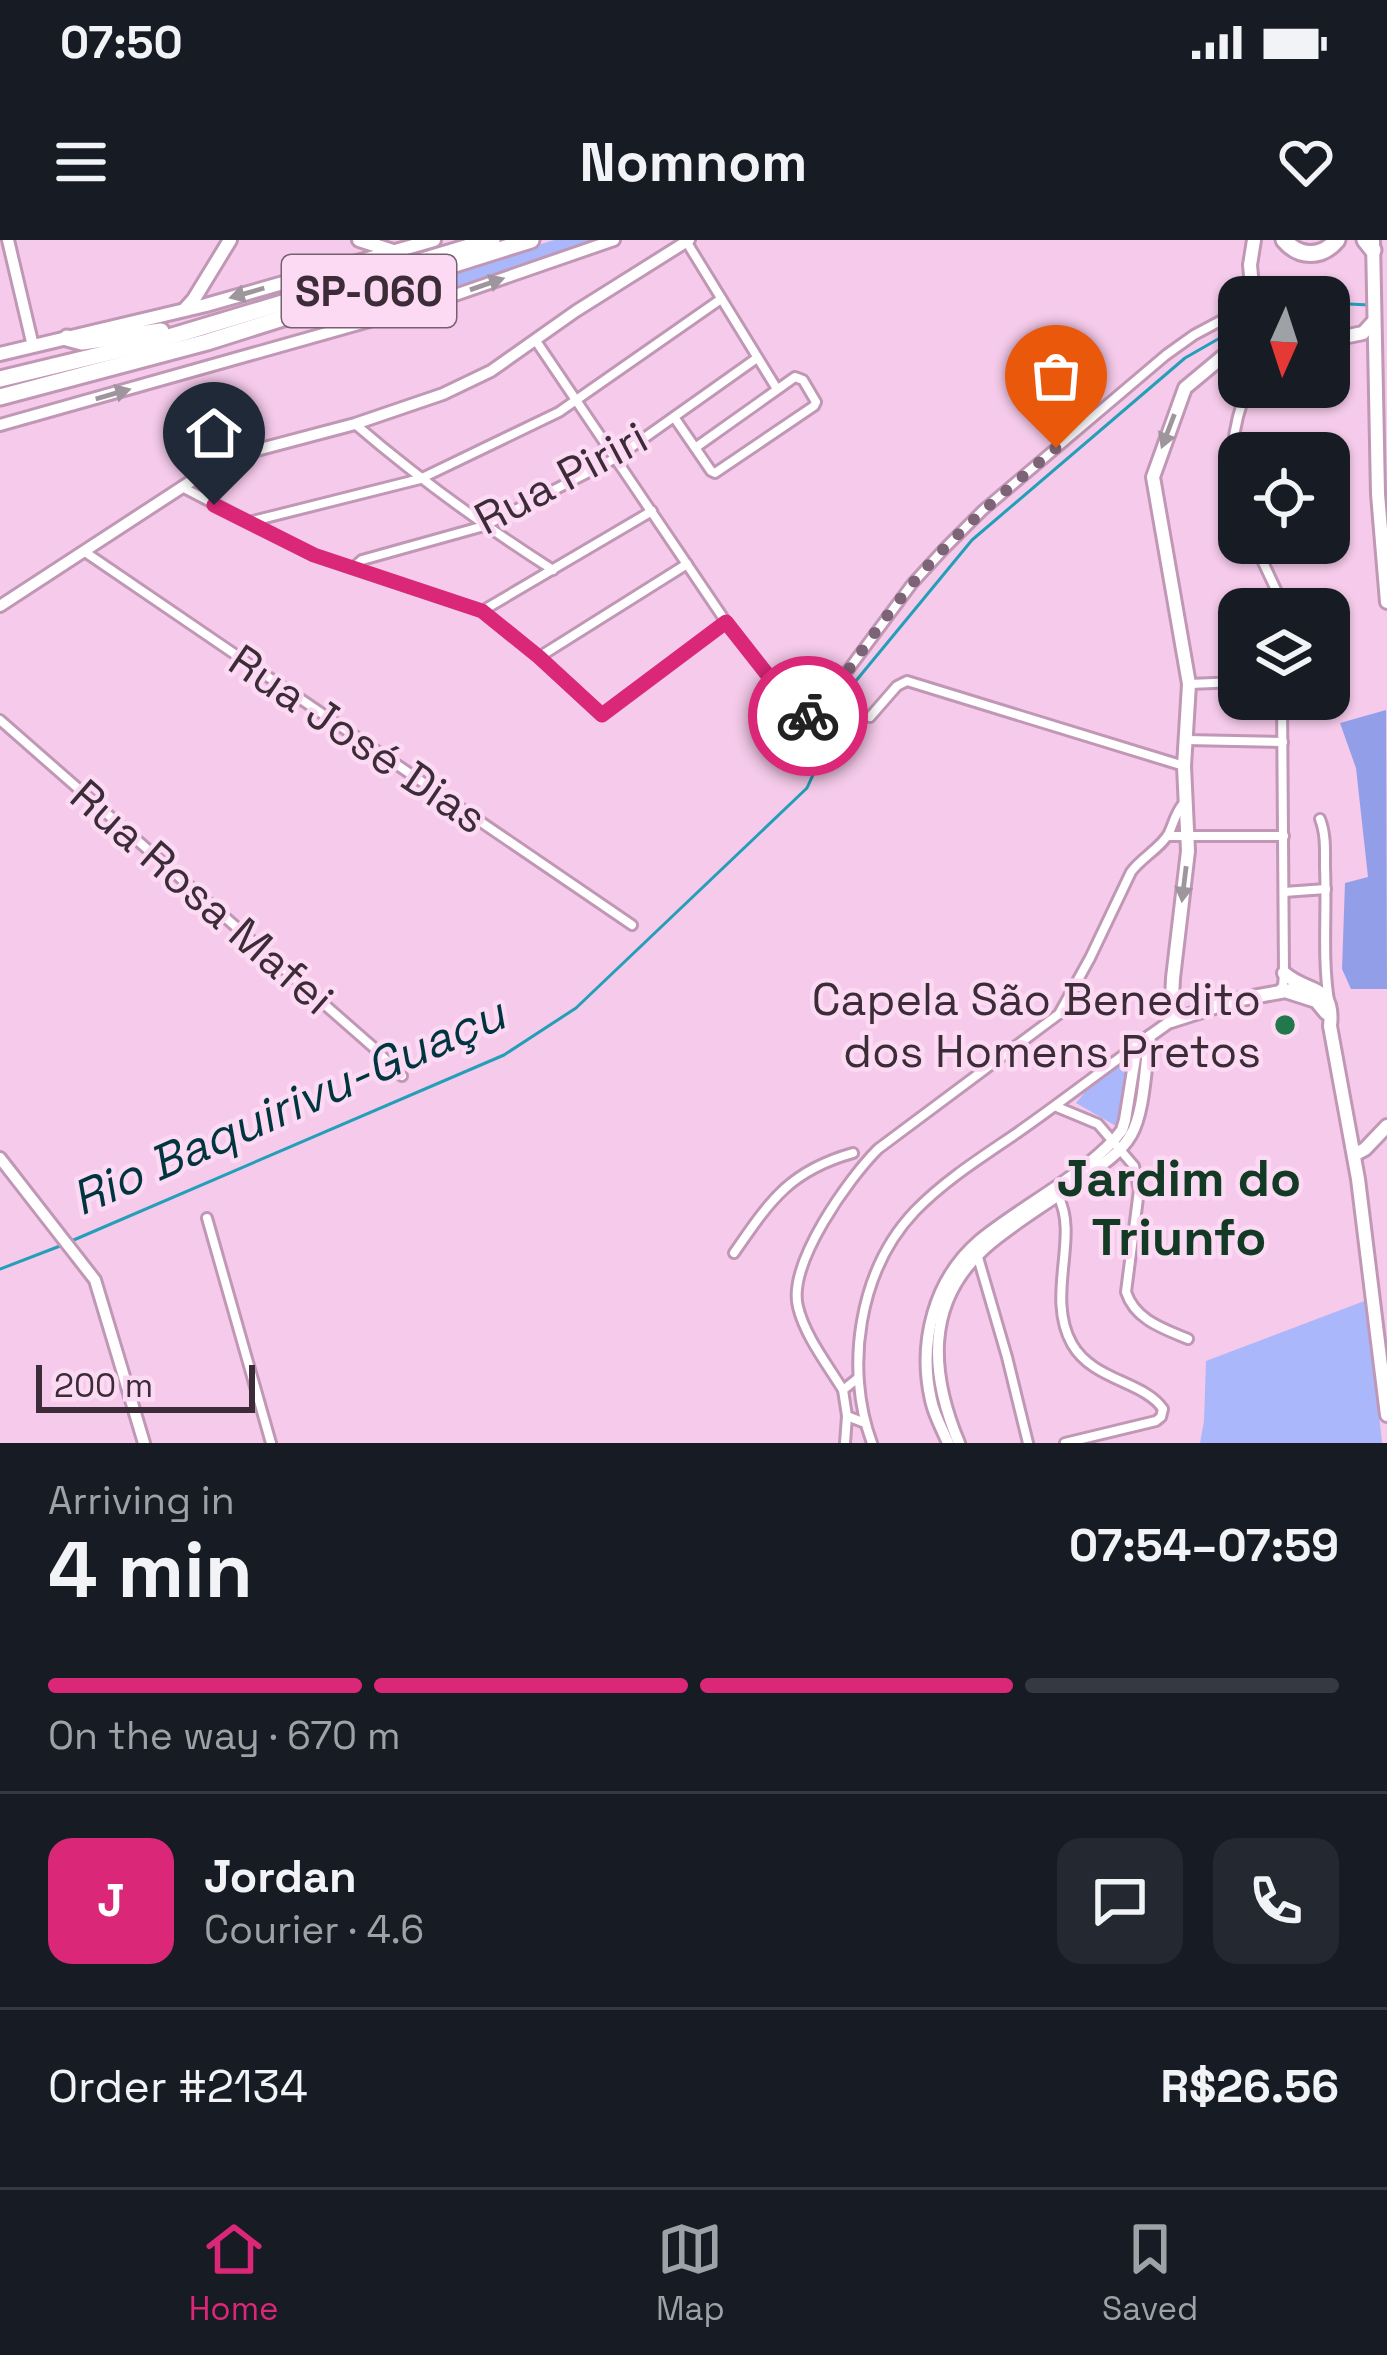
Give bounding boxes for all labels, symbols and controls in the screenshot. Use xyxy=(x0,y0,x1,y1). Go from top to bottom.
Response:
text: 07:50 xyxy=(60,14,183,71)
text: Nomnom xyxy=(580,128,807,197)
icon: menu xyxy=(48,129,114,195)
icon: heart xyxy=(1273,129,1339,195)
road number: SP-060 xyxy=(282,255,456,327)
one-way arrow xyxy=(469,274,505,292)
north arrow xyxy=(1218,276,1350,408)
map controls xyxy=(1218,276,1350,720)
one-way arrow xyxy=(228,285,265,304)
pin xyxy=(1005,325,1107,448)
icon: bag xyxy=(1023,343,1089,409)
pin xyxy=(163,382,265,505)
one-way arrow xyxy=(95,383,132,402)
icon: home xyxy=(181,400,247,466)
street label: Rua Piriri xyxy=(465,409,657,547)
one-way arrow xyxy=(1158,414,1176,450)
button: locate xyxy=(1218,432,1350,564)
button: layers xyxy=(1218,588,1350,720)
street label: Rua José Dias xyxy=(218,632,498,846)
courier xyxy=(748,656,868,776)
icon: bike xyxy=(775,683,841,749)
street label: Rua Rosa Mafei xyxy=(59,767,345,1027)
one-way arrow xyxy=(1175,866,1194,903)
place label: Capela São Benedito dos Homens Pretos xyxy=(812,971,1261,1080)
water label: Rio Baquirivu-Guaçu xyxy=(62,982,516,1229)
marker: Capela São Benedito dos Homens Pretos xyxy=(1272,1012,1298,1038)
district label: Jardim do Triunfo xyxy=(1057,1146,1301,1270)
scale bar xyxy=(36,1359,255,1412)
text: 200 m xyxy=(54,1365,153,1407)
text: Arriving in xyxy=(48,1476,235,1525)
text: 07:54–07:59 xyxy=(1069,1517,1339,1574)
text: 4 min xyxy=(48,1520,253,1620)
text: On the way · 670 m xyxy=(48,1711,401,1760)
button: chat xyxy=(1057,1838,1183,1964)
button: phone xyxy=(1213,1838,1339,1964)
text: Jordan xyxy=(204,1848,357,1905)
text: J xyxy=(97,1872,125,1929)
text: Courier · 4.6 xyxy=(204,1905,424,1954)
text: Order #2134 xyxy=(48,2058,308,2115)
text: R$26.56 xyxy=(1161,2058,1339,2115)
tab: Home xyxy=(189,2216,279,2330)
tab: Map xyxy=(656,2216,725,2330)
tab: Saved xyxy=(1102,2216,1198,2330)

